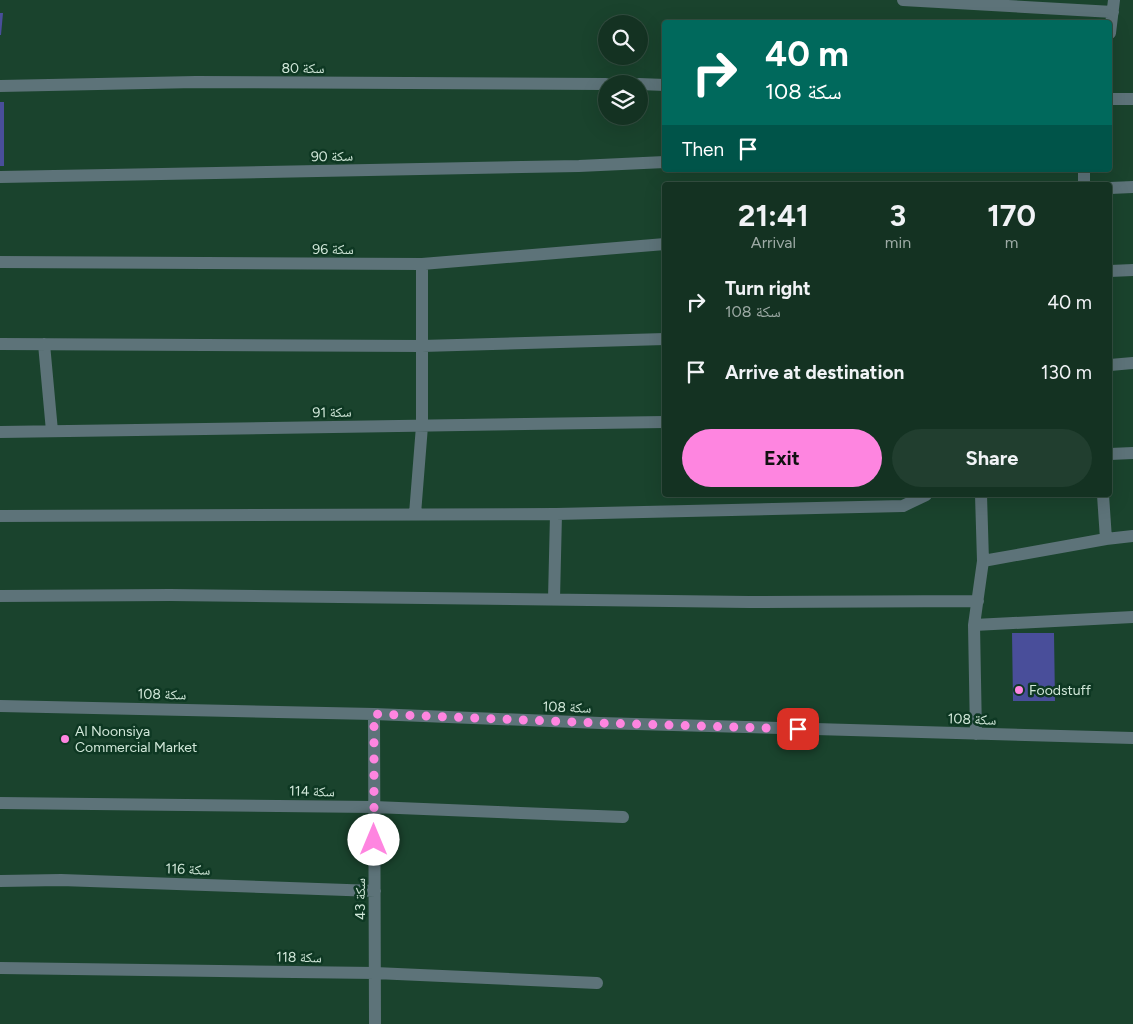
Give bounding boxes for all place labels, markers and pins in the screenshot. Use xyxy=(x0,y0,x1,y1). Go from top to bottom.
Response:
place label: Foodstuff xyxy=(1029,682,1092,699)
marker: Foodstuff xyxy=(1013,684,1025,696)
pin xyxy=(777,708,819,750)
place label: Al Noonsiya Commercial Market xyxy=(75,723,197,756)
marker: Al Noonsiya Commercial Market xyxy=(59,733,71,745)

